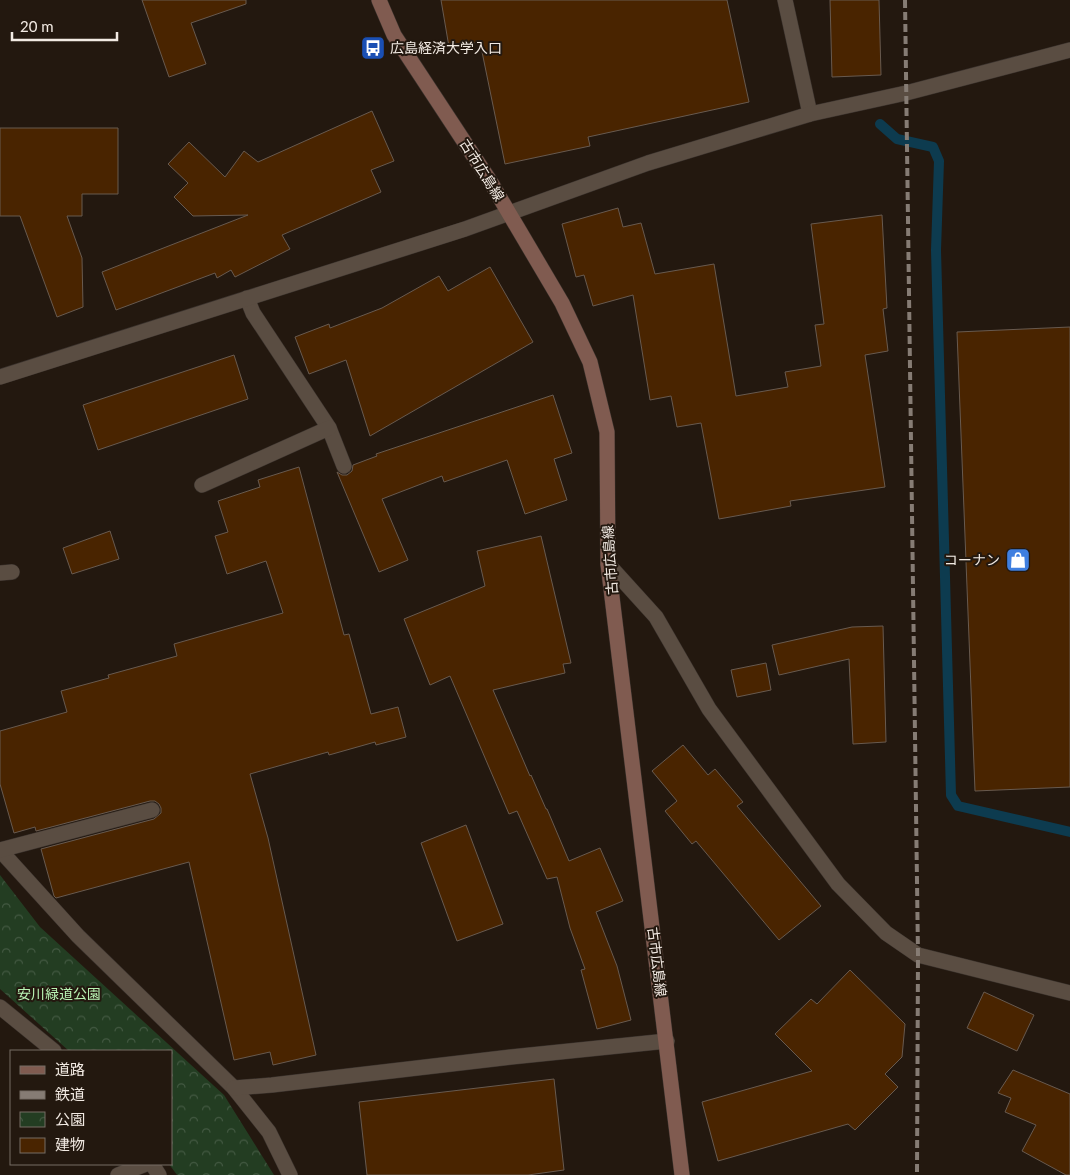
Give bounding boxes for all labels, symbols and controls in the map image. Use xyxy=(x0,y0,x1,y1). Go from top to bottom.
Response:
scale bar xyxy=(12,10,118,42)
text: 20 m xyxy=(20,17,54,35)
bus stop icon: 広島経済大学入口 xyxy=(360,35,386,61)
place label: 広島経済大学入口 xyxy=(390,39,502,56)
street label: 古市広島線 xyxy=(457,136,508,204)
street label: 古市広島線 xyxy=(599,525,620,596)
shop icon: コーナン xyxy=(1005,547,1031,573)
place label: コーナン xyxy=(944,551,1000,568)
street label: 古市広島線 xyxy=(645,926,670,998)
park label: 安川緑道公園 xyxy=(17,985,101,1002)
legend xyxy=(10,1050,172,1165)
text: 道路 xyxy=(55,1060,85,1078)
text: 鉄道 xyxy=(55,1085,85,1103)
text: 公園 xyxy=(55,1110,85,1128)
text: 建物 xyxy=(55,1135,85,1153)

